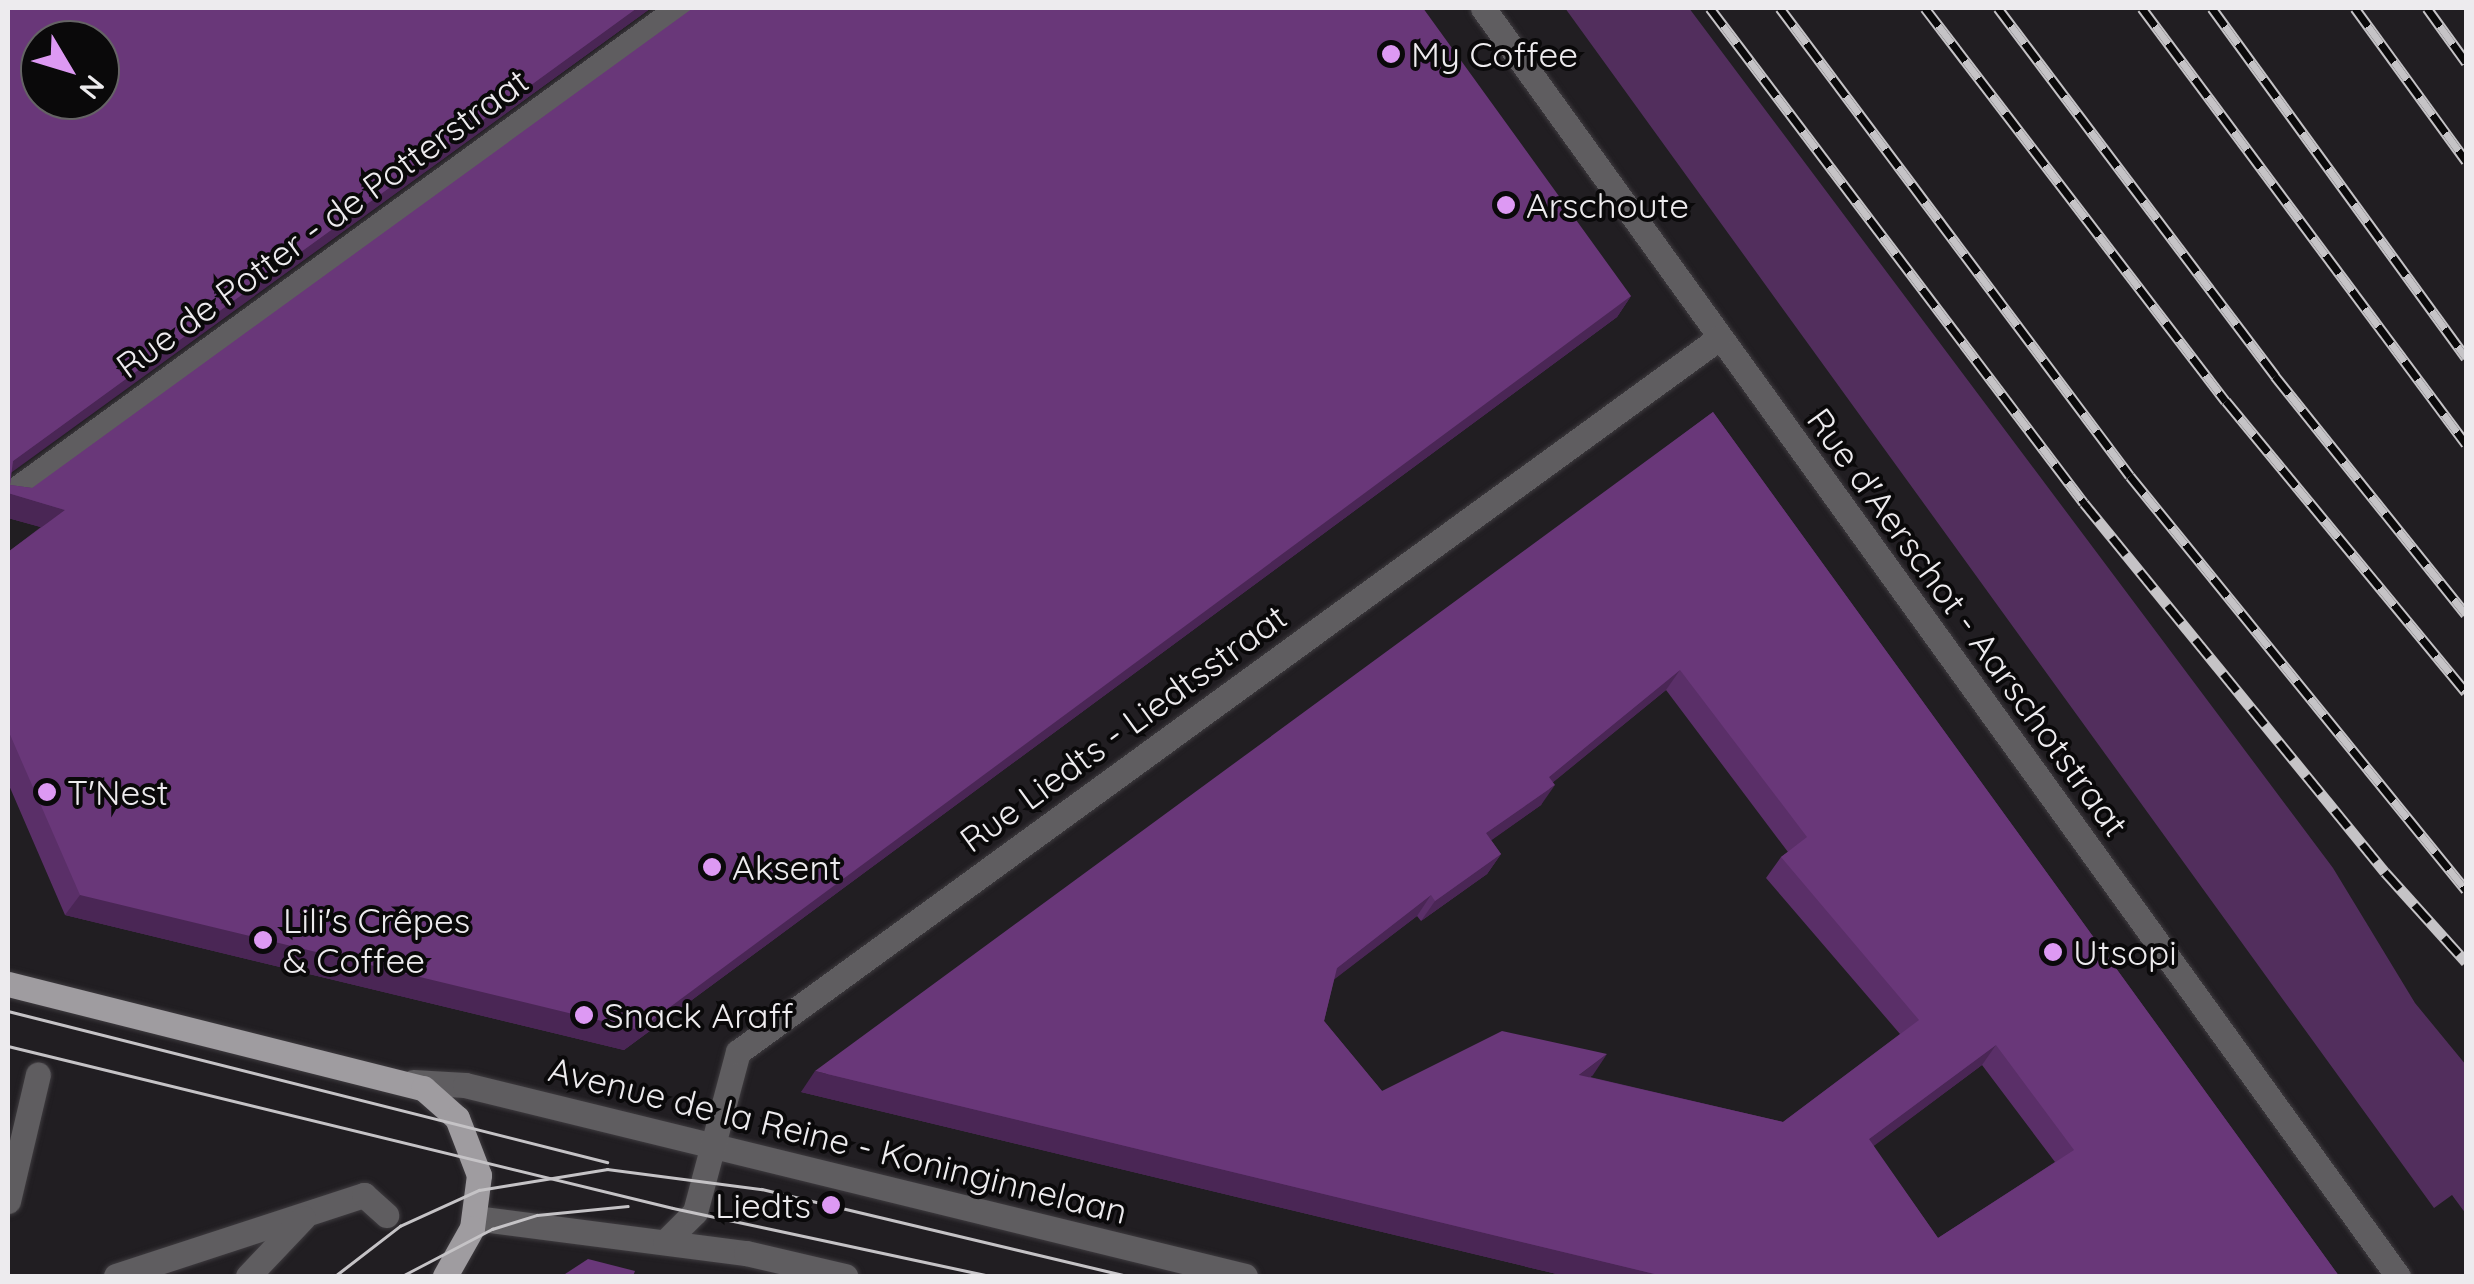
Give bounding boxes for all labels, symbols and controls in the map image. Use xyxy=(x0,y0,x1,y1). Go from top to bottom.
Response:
north arrow xyxy=(20,20,120,120)
place label: My Coffee xyxy=(1411,33,1578,75)
marker: My Coffee xyxy=(1380,43,1402,65)
street label: Rue de Potter - de Potterstraat xyxy=(108,59,536,387)
text: N xyxy=(72,69,113,106)
place label: Arschoute xyxy=(1526,184,1689,226)
marker: Arschoute xyxy=(1495,194,1517,216)
street label: Rue d'Aerschot - Aarschotstraat xyxy=(1799,400,2137,844)
street label: Rue Liedts - Liedtsstraat xyxy=(952,595,1294,861)
place label: T'Nest xyxy=(67,771,168,813)
marker: T'Nest xyxy=(36,781,58,803)
place label: Aksent xyxy=(732,846,841,888)
marker: Aksent xyxy=(701,856,723,878)
place label: Lili's Crêpes & Coffee xyxy=(283,899,470,981)
marker: Lili's Crêpes & Coffee xyxy=(252,929,274,951)
place label: Utsopi xyxy=(2073,931,2177,973)
marker: Utsopi xyxy=(2042,941,2064,963)
place label: Snack Araff xyxy=(604,994,794,1036)
marker: Snack Araff xyxy=(573,1004,595,1026)
street label: Avenue de la Reine - Koninginnelaan xyxy=(544,1048,1132,1232)
place label: Liedts xyxy=(715,1184,811,1226)
marker: Liedts xyxy=(820,1194,842,1216)

